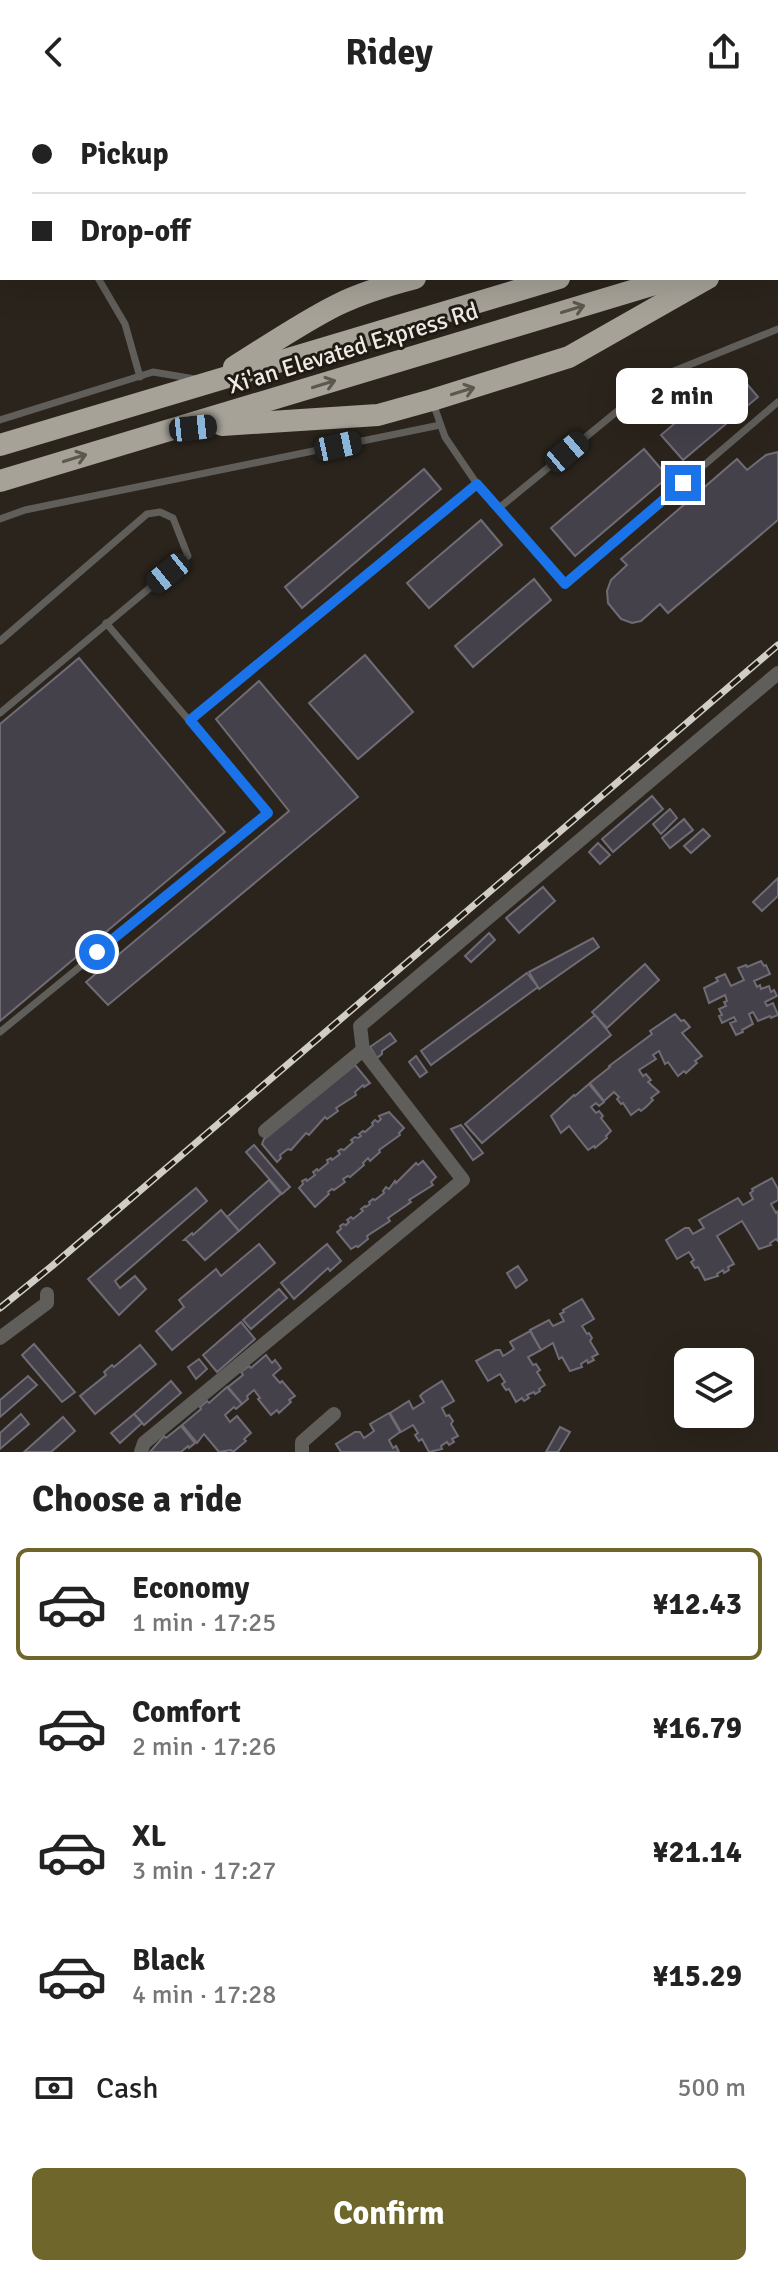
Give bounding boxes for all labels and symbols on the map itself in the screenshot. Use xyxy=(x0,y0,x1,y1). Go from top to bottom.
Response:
street label: Xi'an Elevated Express Rd xyxy=(224,296,482,400)
one-way arrow xyxy=(559,301,585,316)
callout: 2 min xyxy=(617,367,749,423)
one-way arrow xyxy=(310,376,336,391)
one-way arrow xyxy=(449,383,475,398)
car xyxy=(168,414,218,442)
car xyxy=(541,427,593,477)
car xyxy=(312,429,364,463)
one-way arrow xyxy=(62,450,87,465)
route end xyxy=(665,465,701,501)
car xyxy=(142,549,194,597)
route start xyxy=(79,934,115,970)

